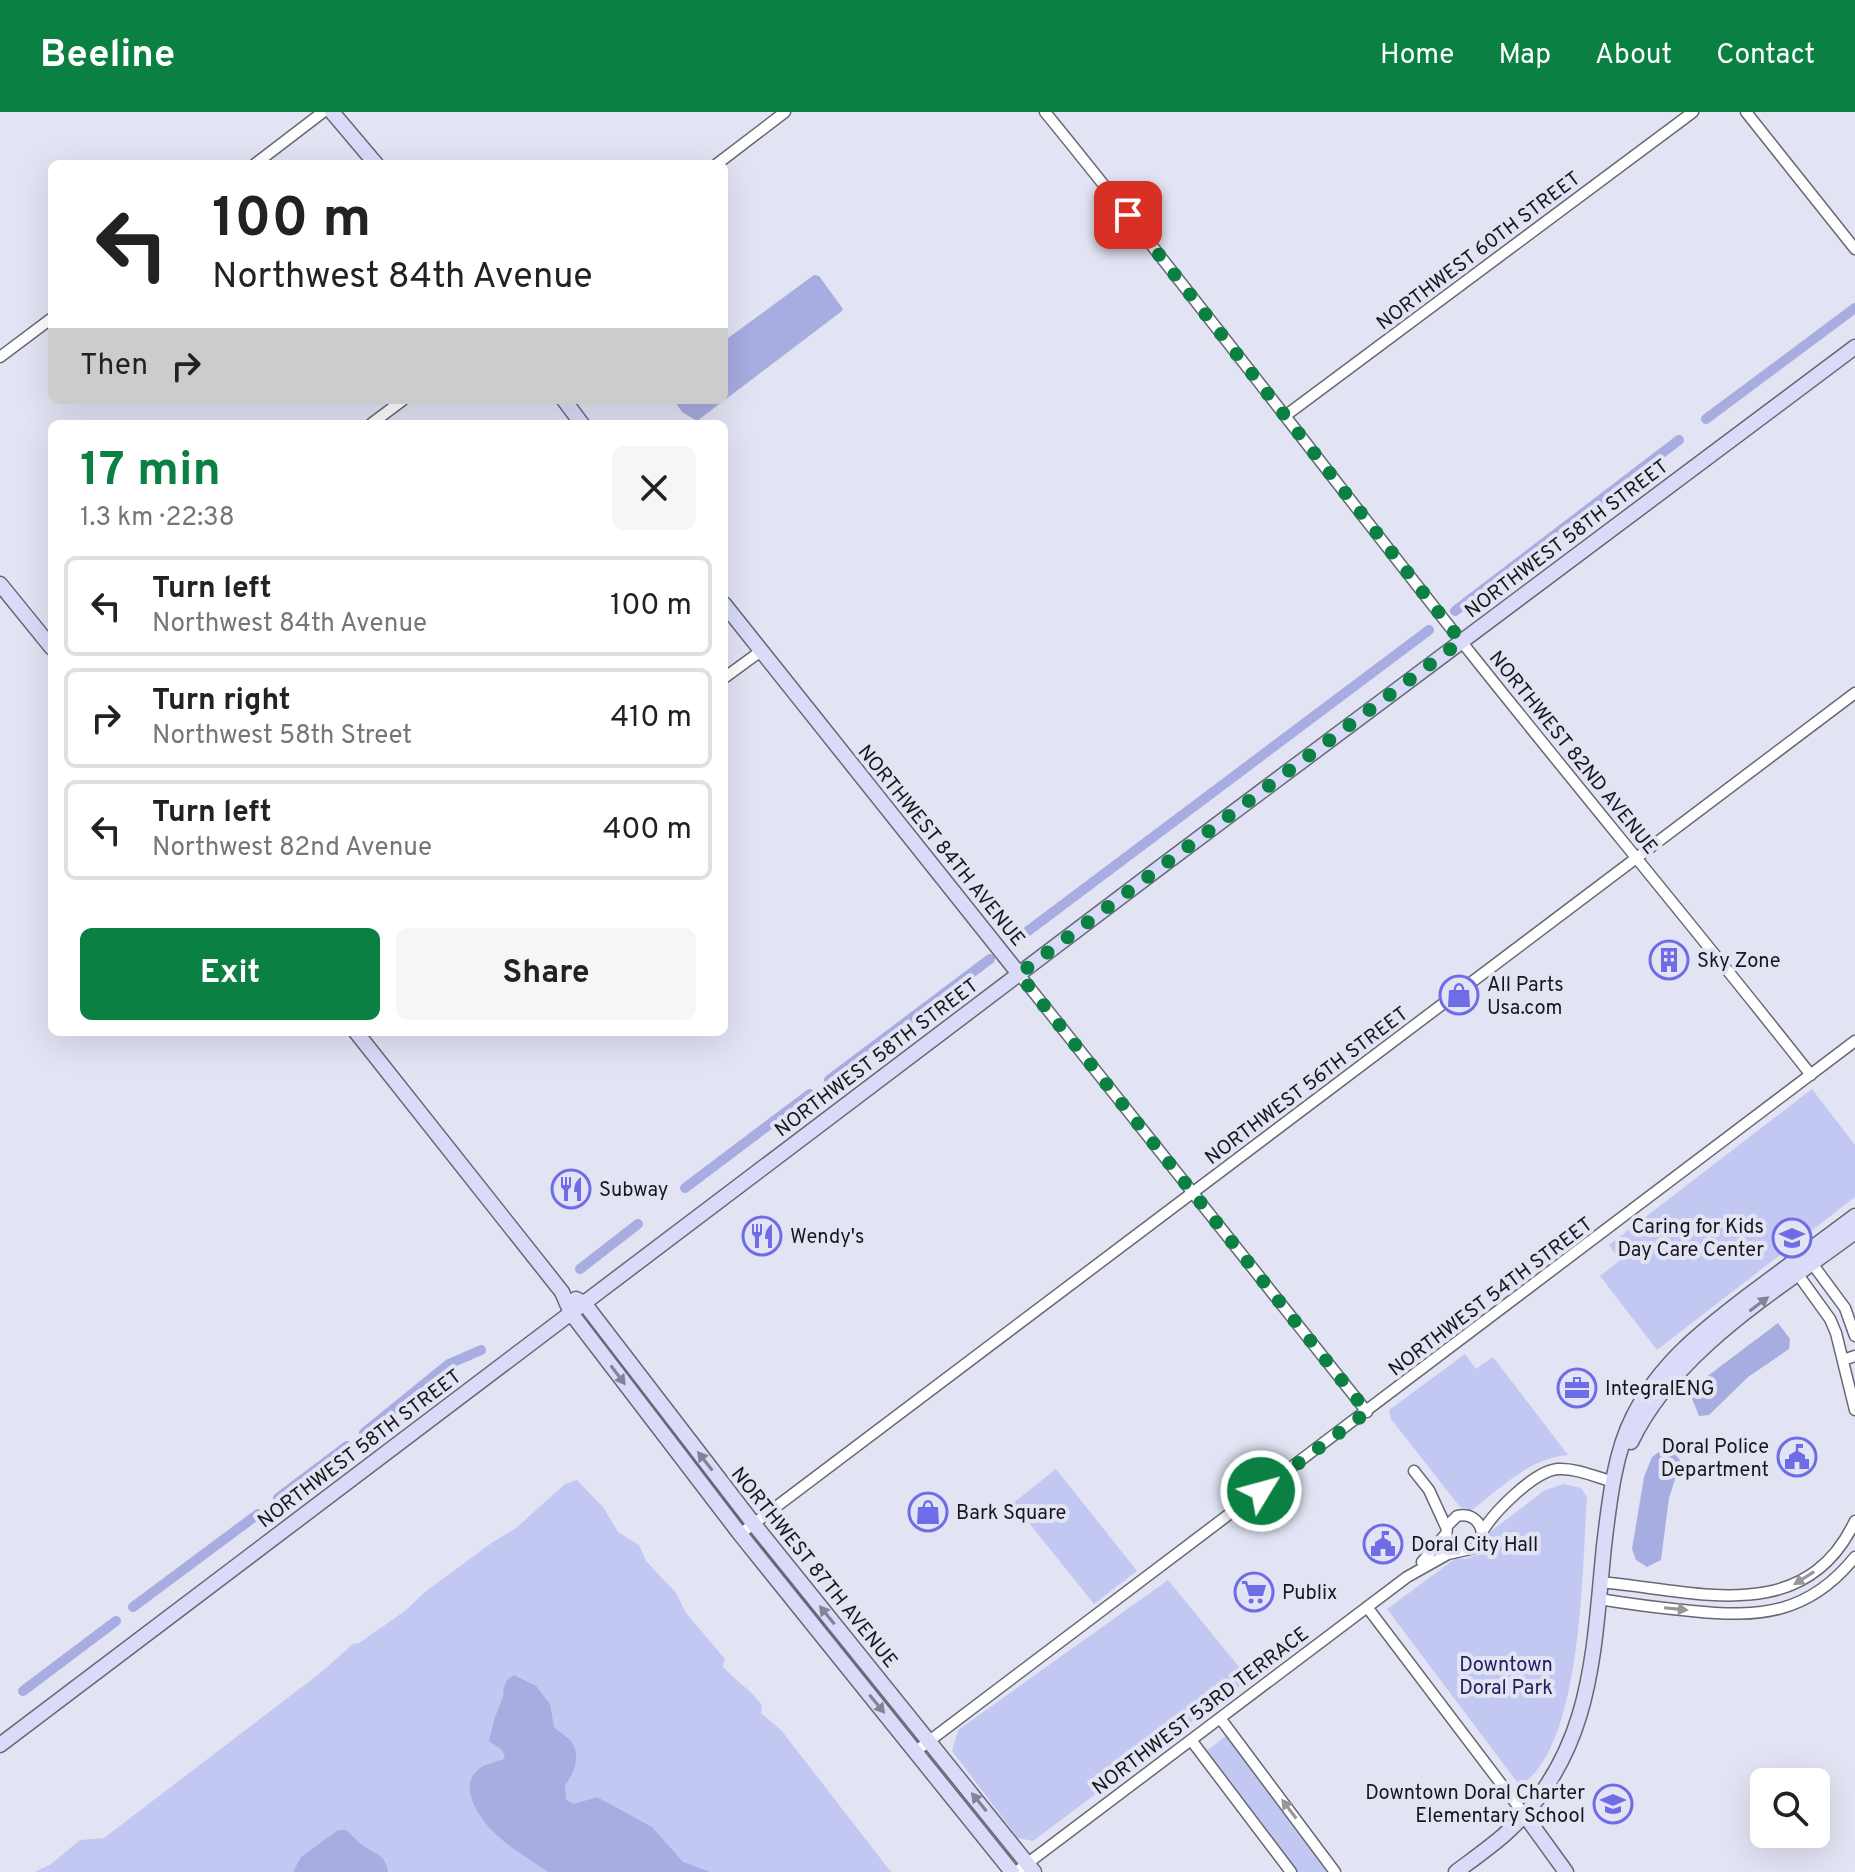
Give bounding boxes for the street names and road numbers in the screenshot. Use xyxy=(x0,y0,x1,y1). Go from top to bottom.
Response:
street label: NORTHWEST 60TH STREET xyxy=(1372,166,1586,337)
street label: NORTHWEST 58TH STREET xyxy=(1460,454,1674,625)
street label: NORTHWEST 82ND AVENUE xyxy=(1482,646,1663,860)
street label: NORTHWEST 84TH AVENUE xyxy=(851,740,1030,952)
street label: NORTHWEST 58TH STREET xyxy=(770,973,984,1144)
street label: NORTHWEST 56TH STREET xyxy=(1200,1002,1414,1172)
street label: NORTHWEST 54TH STREET xyxy=(1384,1212,1599,1383)
street label: NORTHWEST 58TH STREET xyxy=(253,1364,467,1535)
street label: NORTHWEST 87TH AVENUE xyxy=(724,1462,903,1674)
street label: NORTHWEST 53RD TERRACE xyxy=(1088,1622,1315,1802)

